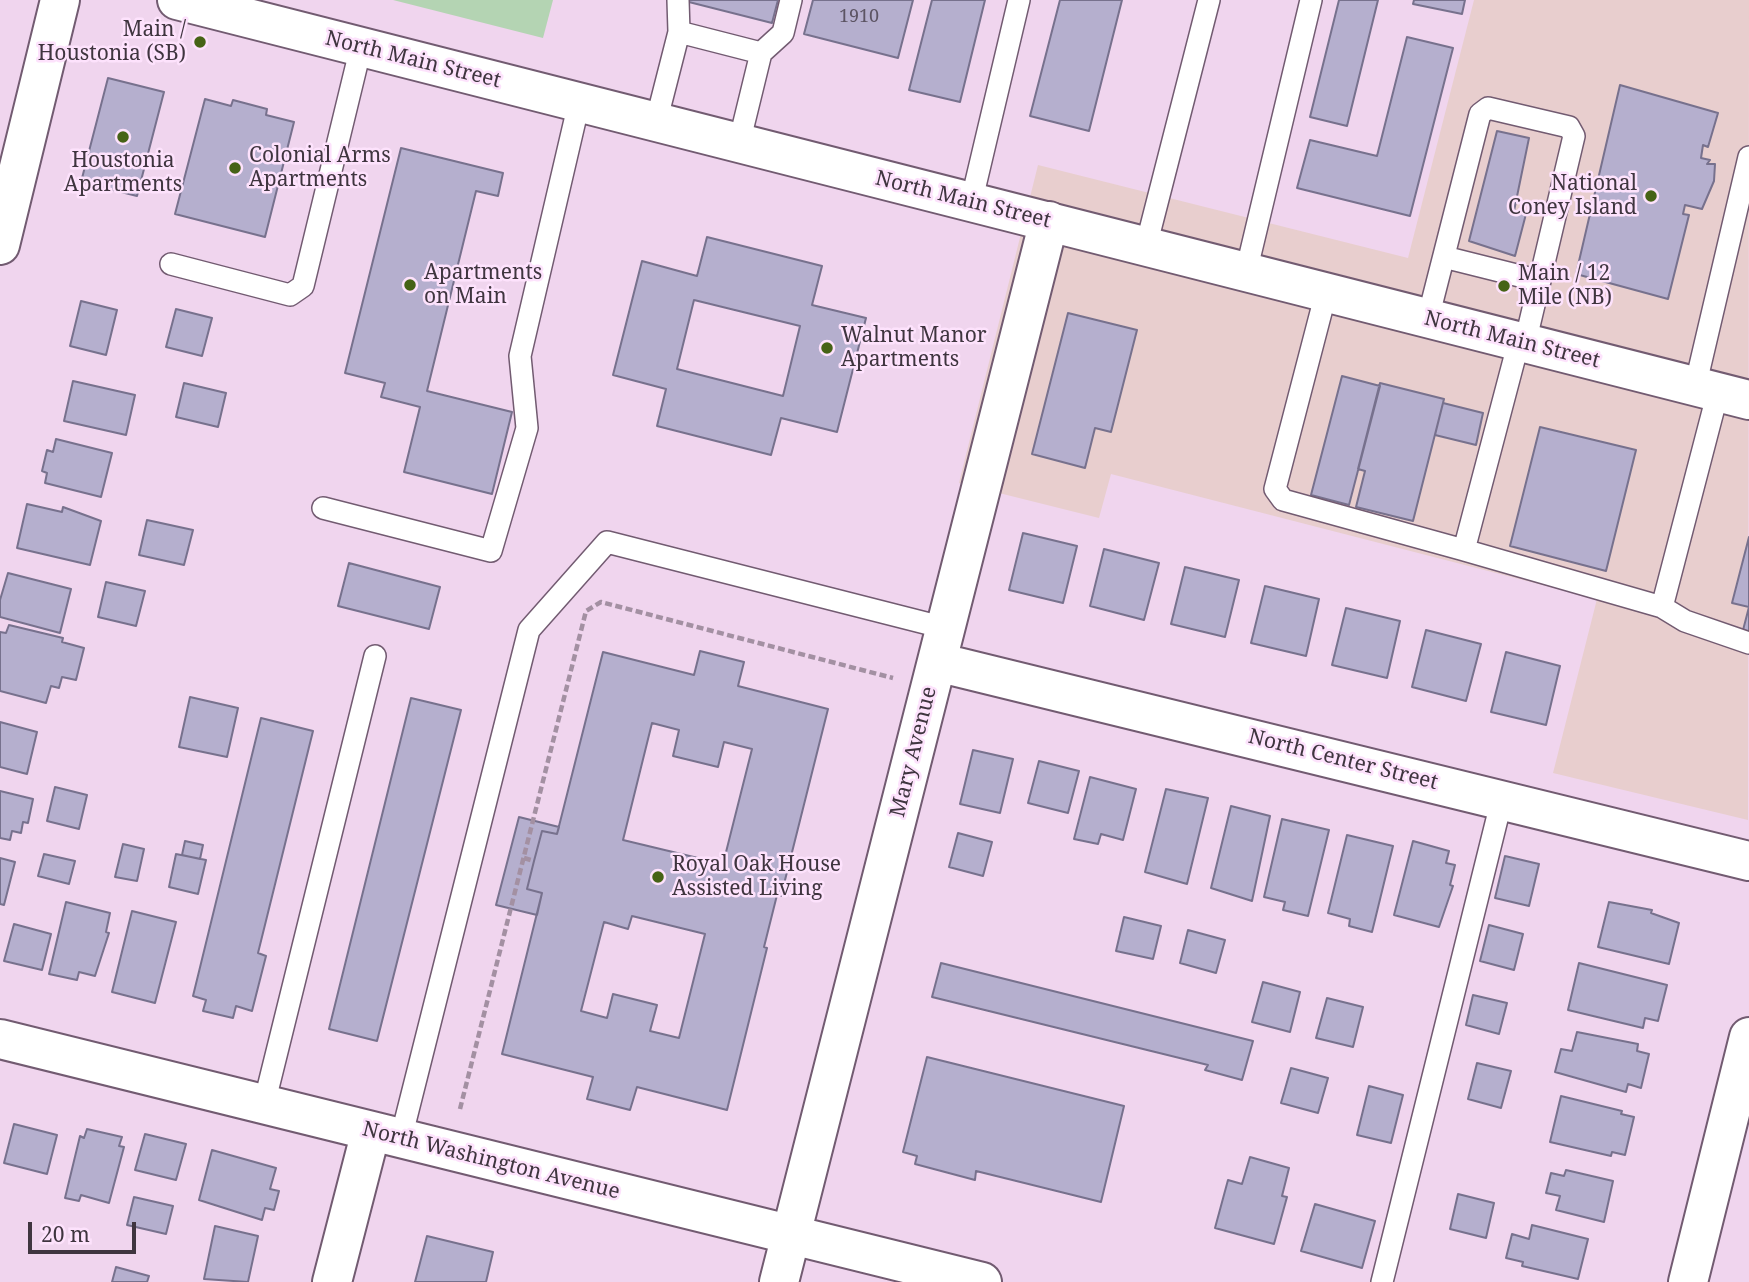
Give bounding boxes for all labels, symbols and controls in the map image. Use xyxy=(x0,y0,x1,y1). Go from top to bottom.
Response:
house number: 1910 xyxy=(839,6,879,28)
place label: Main / Houstonia (SB) xyxy=(38,17,186,67)
street label: North Main Street xyxy=(323,26,503,94)
marker: Main / Houstonia (SB) xyxy=(192,34,208,50)
marker: Houstonia Apartments xyxy=(115,129,131,145)
place label: Colonial Arms Apartments xyxy=(249,143,391,193)
place label: Houstonia Apartments xyxy=(64,148,182,198)
marker: Colonial Arms Apartments xyxy=(227,160,243,176)
street label: North Main Street xyxy=(873,166,1053,234)
place label: National Coney Island xyxy=(1508,171,1637,221)
marker: National Coney Island xyxy=(1643,188,1659,204)
place label: Apartments on Main xyxy=(424,260,542,310)
place label: Main / 12 Mile (NB) xyxy=(1518,261,1612,311)
marker: Apartments on Main xyxy=(402,277,418,293)
marker: Main / 12 Mile (NB) xyxy=(1496,278,1512,294)
street label: North Main Street xyxy=(1422,306,1602,374)
place label: Walnut Manor Apartments xyxy=(841,323,987,373)
marker: Walnut Manor Apartments xyxy=(819,340,835,356)
street label: Mary Avenue xyxy=(886,684,942,820)
street label: North Center Street xyxy=(1246,724,1440,796)
place label: Royal Oak House Assisted Living xyxy=(672,852,841,902)
marker: Royal Oak House Assisted Living xyxy=(650,869,666,885)
street label: North Washington Avenue xyxy=(360,1117,622,1205)
scale bar xyxy=(32,1208,140,1252)
text: 20 m xyxy=(41,1220,90,1248)

